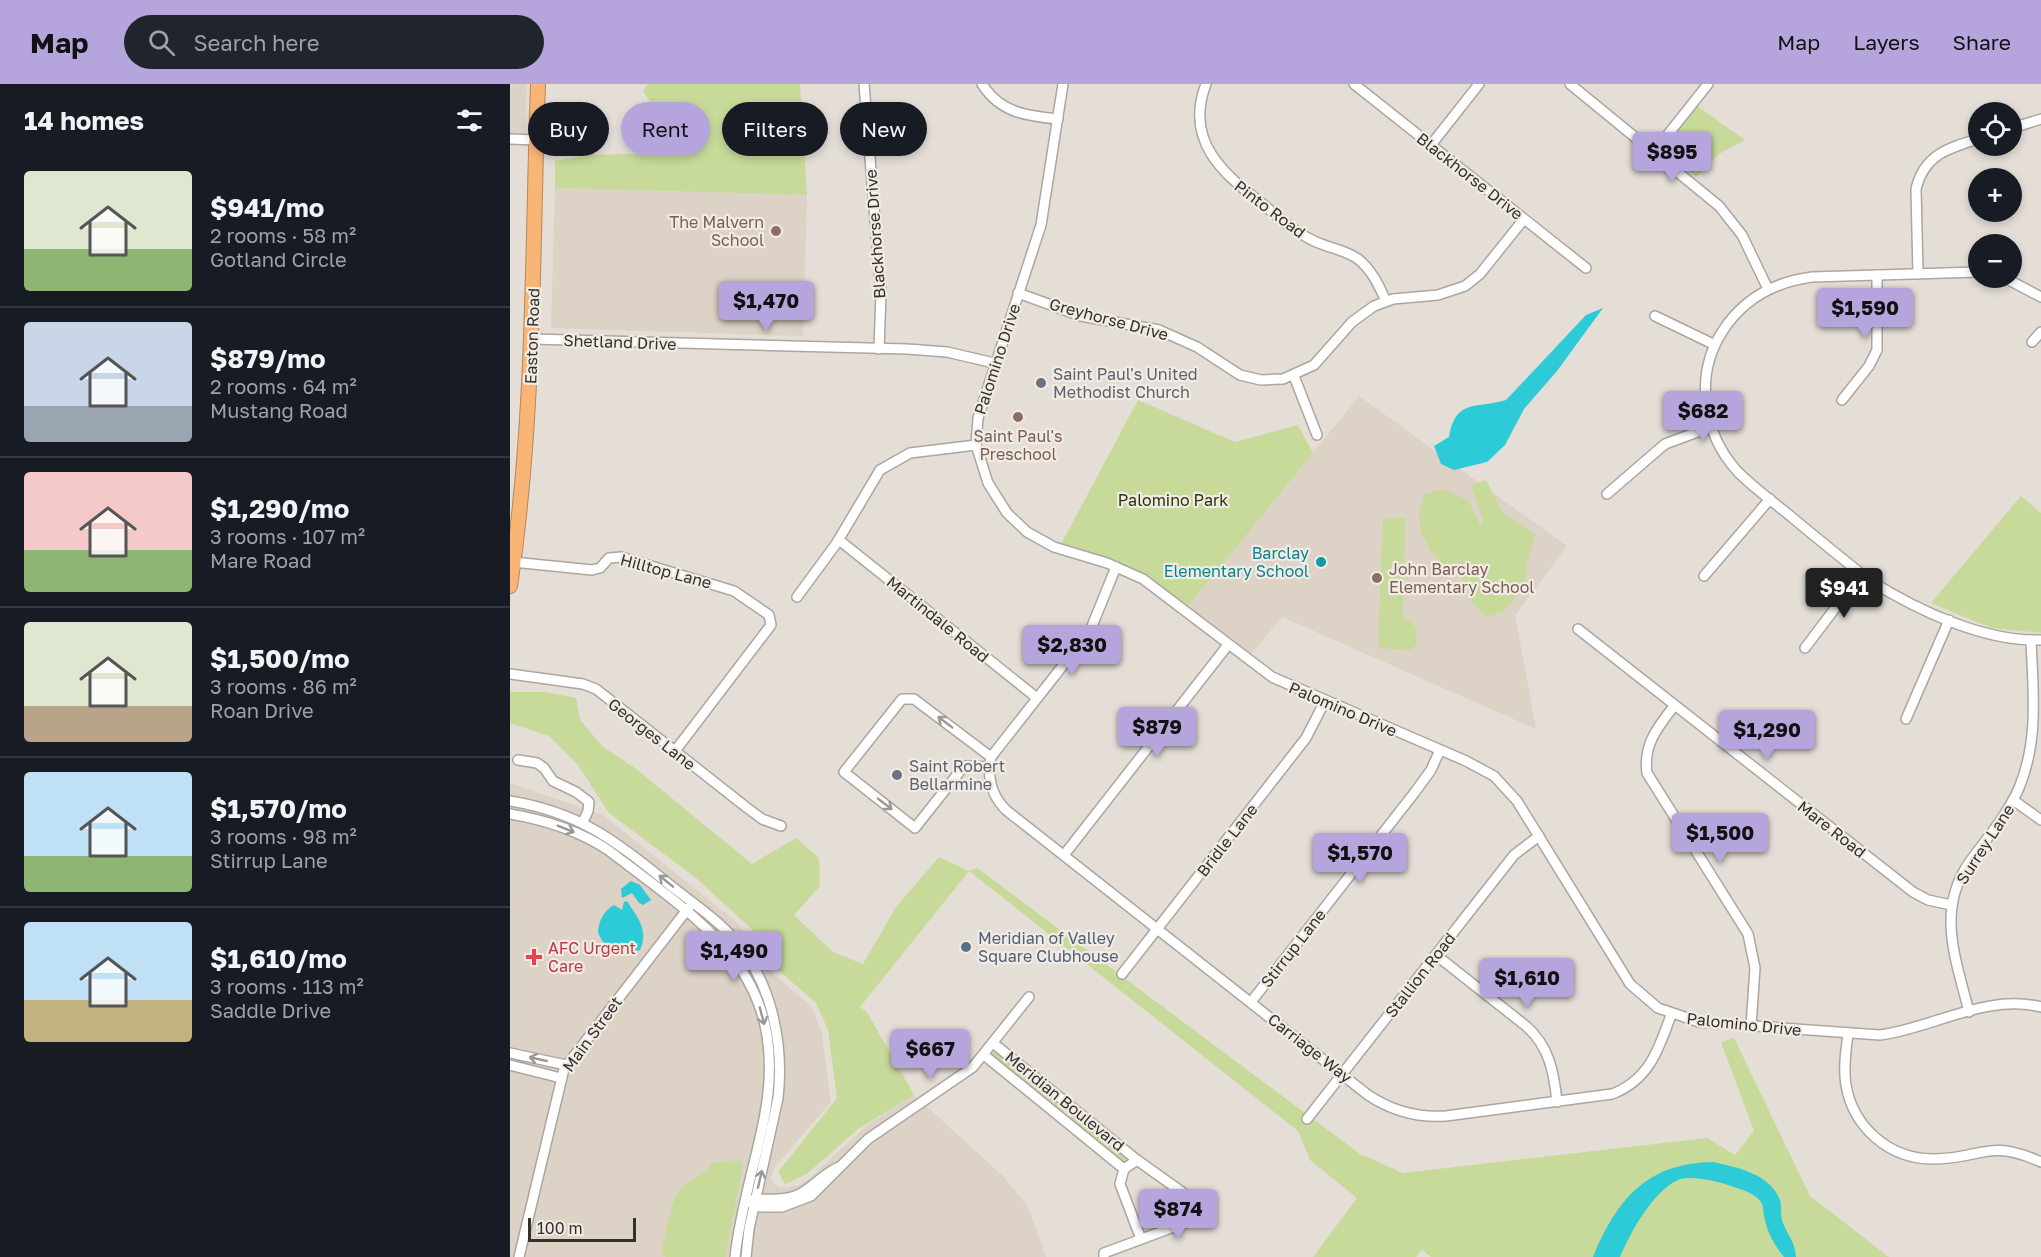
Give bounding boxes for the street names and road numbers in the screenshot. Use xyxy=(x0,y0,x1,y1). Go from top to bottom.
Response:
street label: Blackhorse Drive xyxy=(1413,128,1527,224)
street label: Blackhorse Drive xyxy=(860,169,890,299)
street label: Pinto Road xyxy=(1231,176,1309,242)
street label: Easton Road xyxy=(520,288,544,384)
street label: Greyhorse Drive xyxy=(1047,294,1171,344)
street label: Palomino Drive xyxy=(970,301,1024,417)
street label: Shetland Drive xyxy=(563,330,677,354)
street label: Hilltop Lane xyxy=(618,549,714,593)
street label: Martindale Road xyxy=(883,572,993,666)
street label: Palomino Drive xyxy=(1286,677,1400,741)
street label: Georges Lane xyxy=(604,694,700,774)
street label: Mare Road xyxy=(1794,796,1870,862)
street label: Bridle Lane xyxy=(1192,800,1262,880)
street label: Surrey Lane xyxy=(1952,800,2018,888)
street label: Stirrup Lane xyxy=(1256,905,1330,991)
street label: Stallion Road xyxy=(1381,928,1459,1022)
street label: Main Street xyxy=(558,992,626,1076)
street label: Palomino Drive xyxy=(1686,1008,1802,1040)
street label: Carriage Way xyxy=(1264,1009,1356,1087)
street label: Meridian Boulevard xyxy=(1001,1047,1129,1155)

